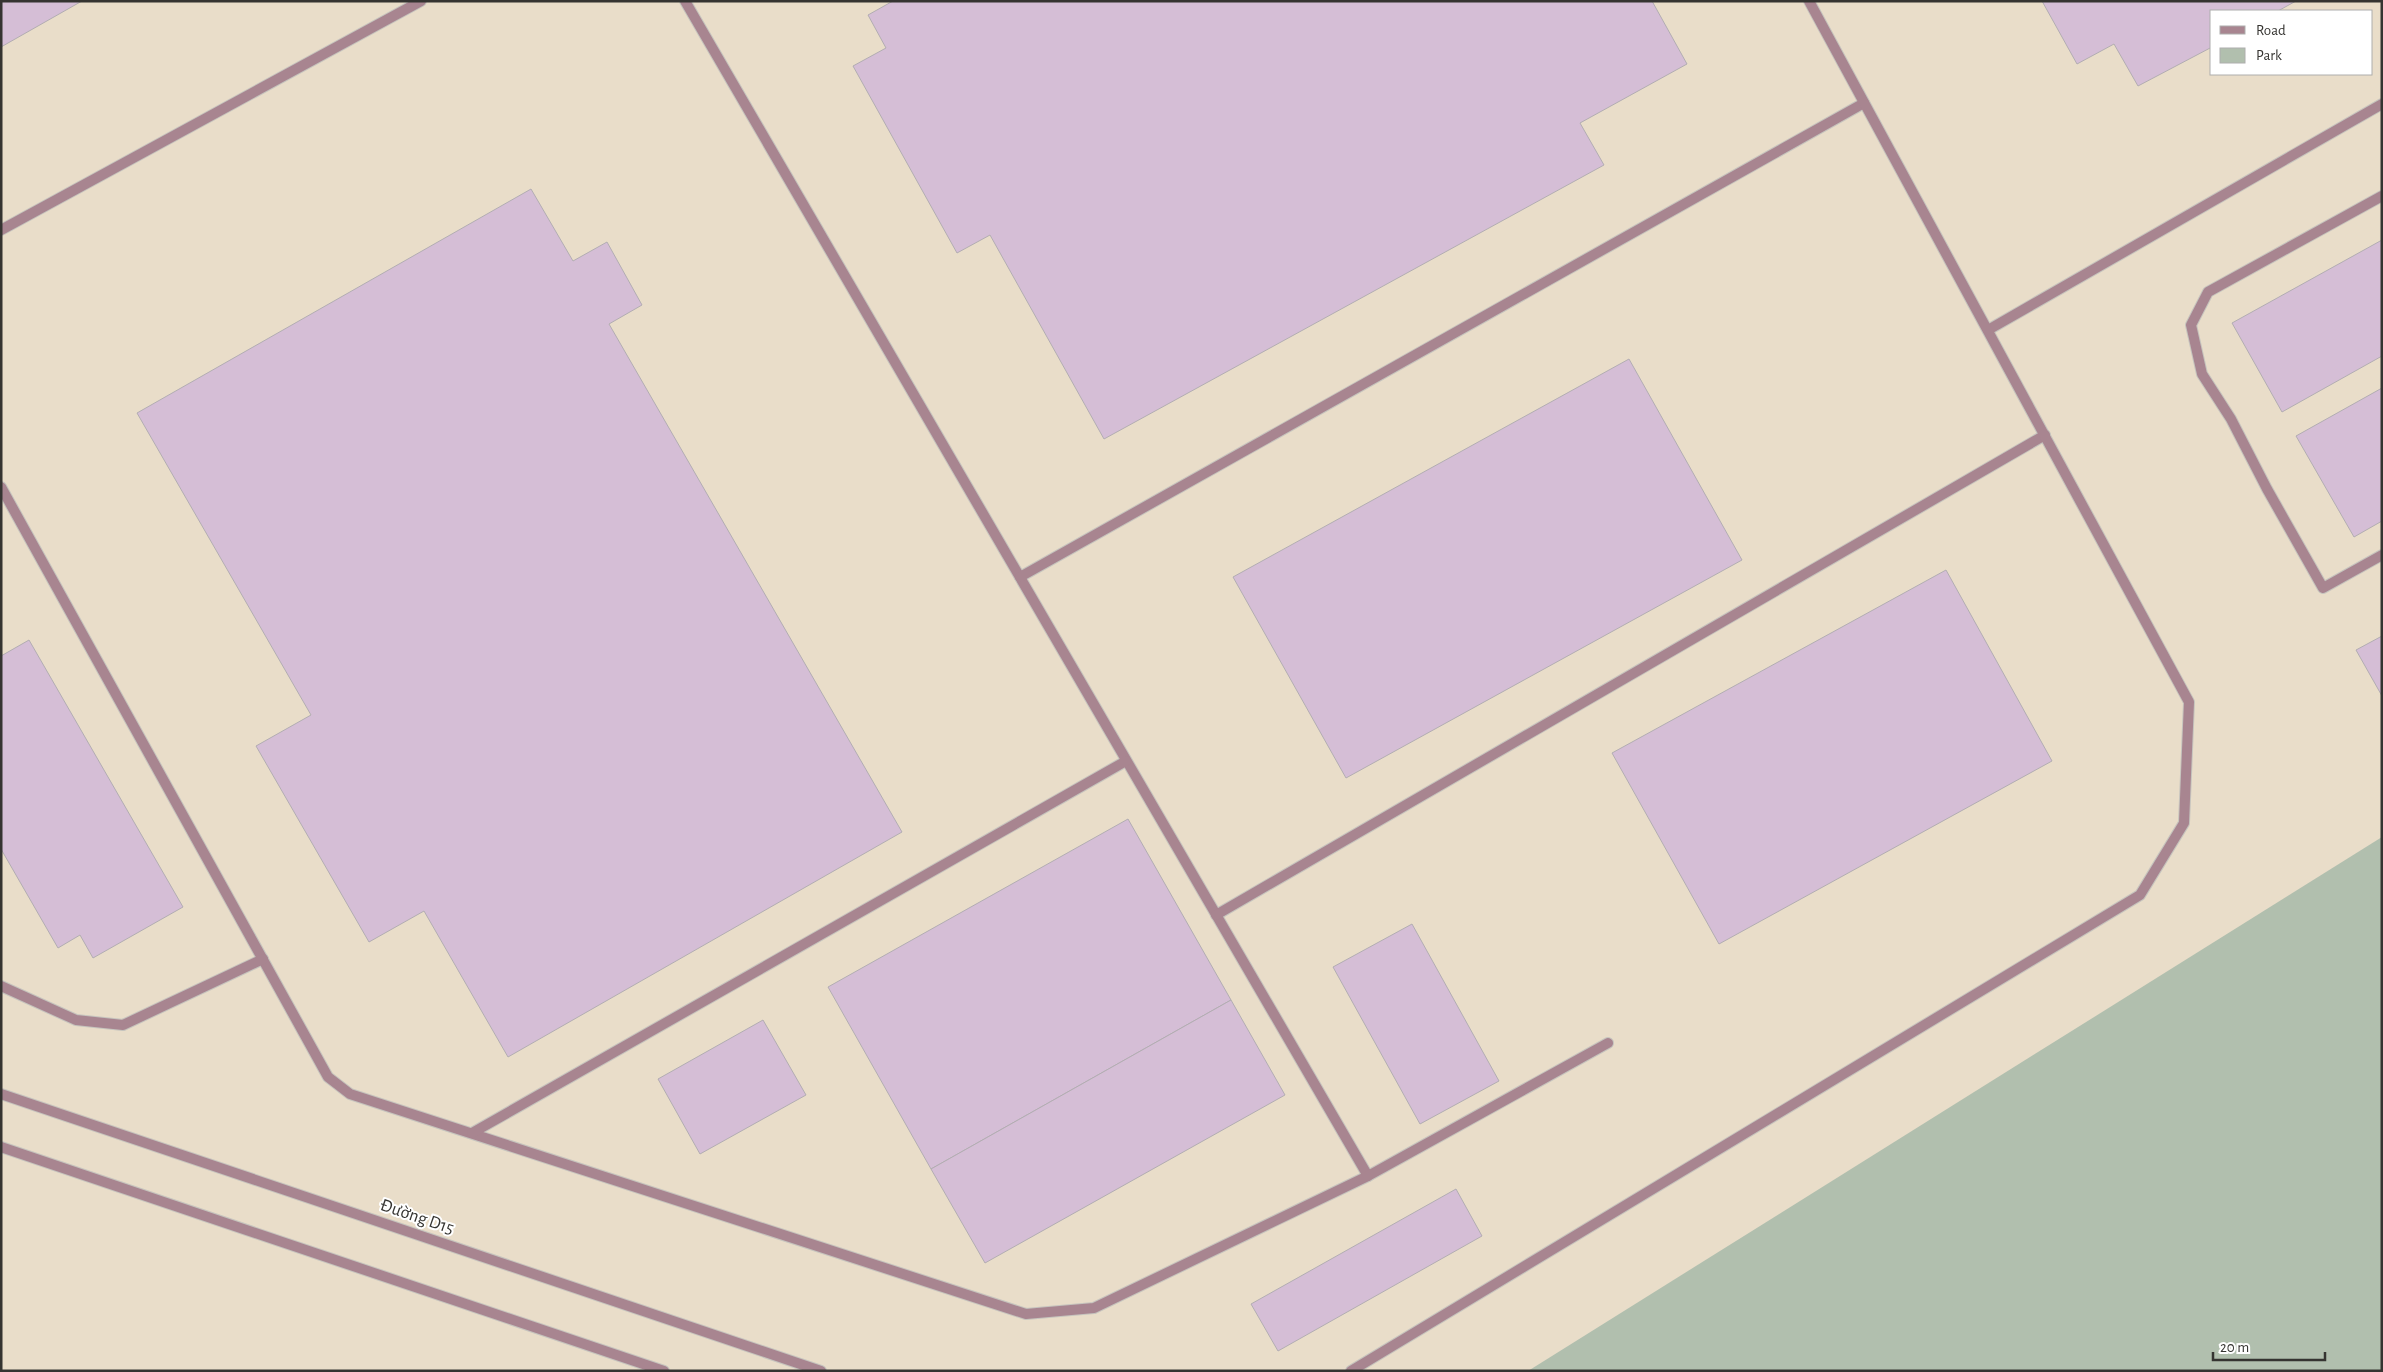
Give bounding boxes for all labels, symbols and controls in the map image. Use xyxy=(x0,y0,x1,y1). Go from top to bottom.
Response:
legend xyxy=(2210,10,2373,75)
text: Road xyxy=(2256,23,2286,38)
text: Park xyxy=(2256,48,2282,63)
street label: Đường D15 xyxy=(378,1196,456,1238)
scale bar xyxy=(2213,1330,2326,1362)
text: 20 m xyxy=(2220,1340,2249,1355)

